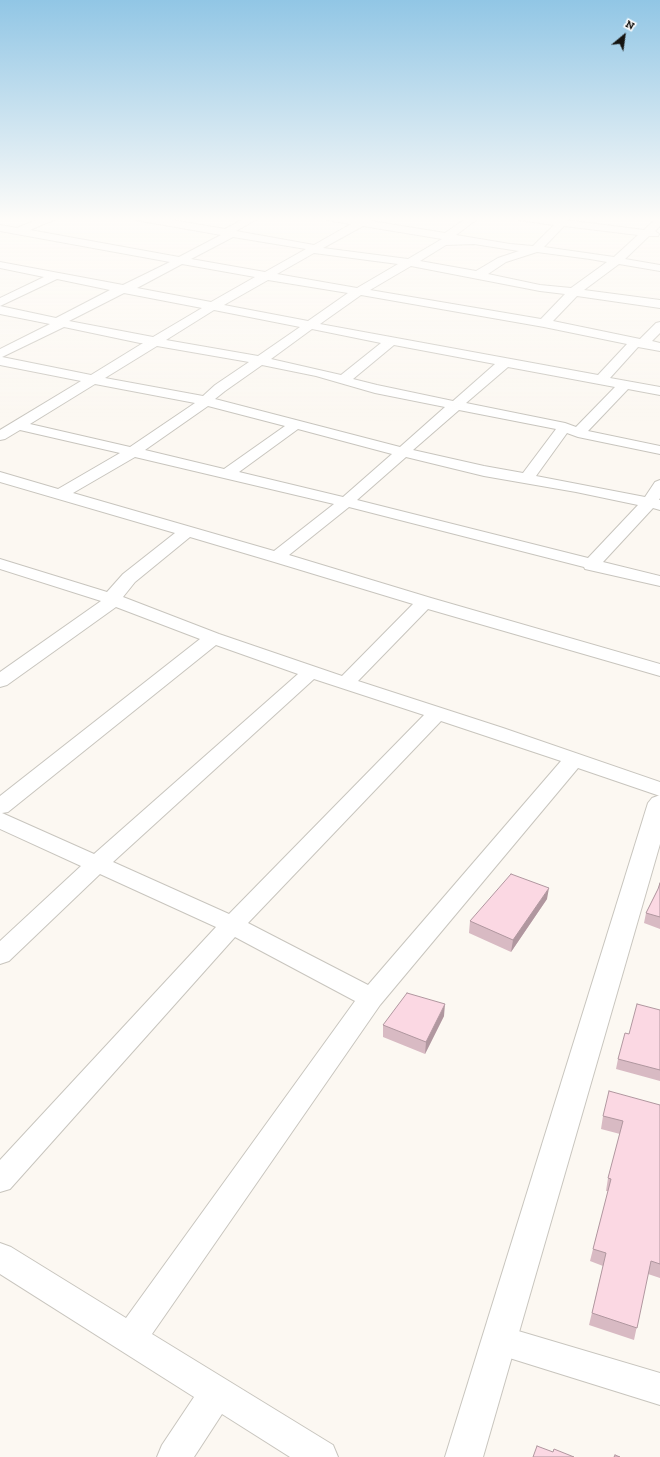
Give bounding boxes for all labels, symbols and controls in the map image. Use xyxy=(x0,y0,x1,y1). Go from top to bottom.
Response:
north arrow xyxy=(604,16,644,56)
text: N xyxy=(623,17,637,33)

